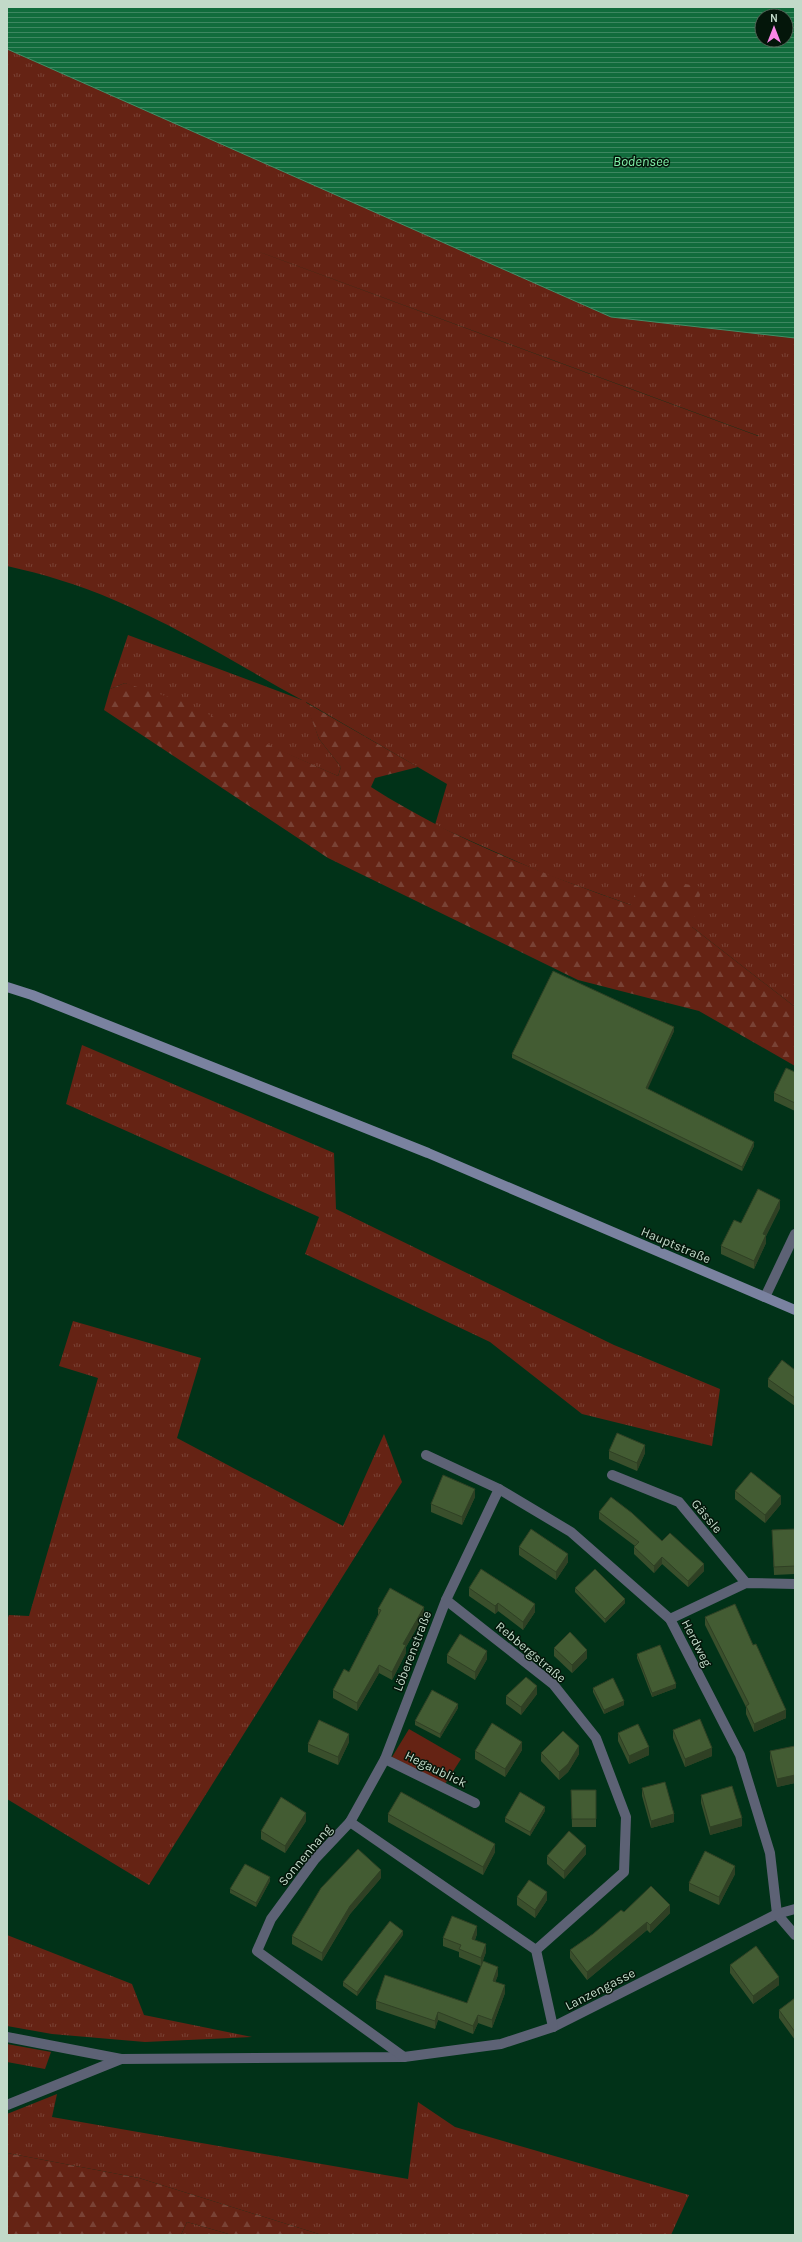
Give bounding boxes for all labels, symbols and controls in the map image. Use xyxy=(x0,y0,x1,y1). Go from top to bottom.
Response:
north arrow xyxy=(754,8,794,48)
text: N xyxy=(770,12,778,25)
water label: Bodensee xyxy=(613,153,669,170)
street label: Hauptstraße xyxy=(639,1224,713,1267)
street label: Gässle xyxy=(689,1496,726,1536)
street label: Löberenstraße xyxy=(390,1608,434,1693)
street label: Herdweg xyxy=(679,1617,716,1670)
street label: Rebbergstraße xyxy=(493,1618,569,1686)
street label: Hegaublick xyxy=(403,1748,469,1790)
street label: Sonnenhang xyxy=(275,1821,335,1889)
street label: Lanzengasse xyxy=(562,1965,638,2013)

